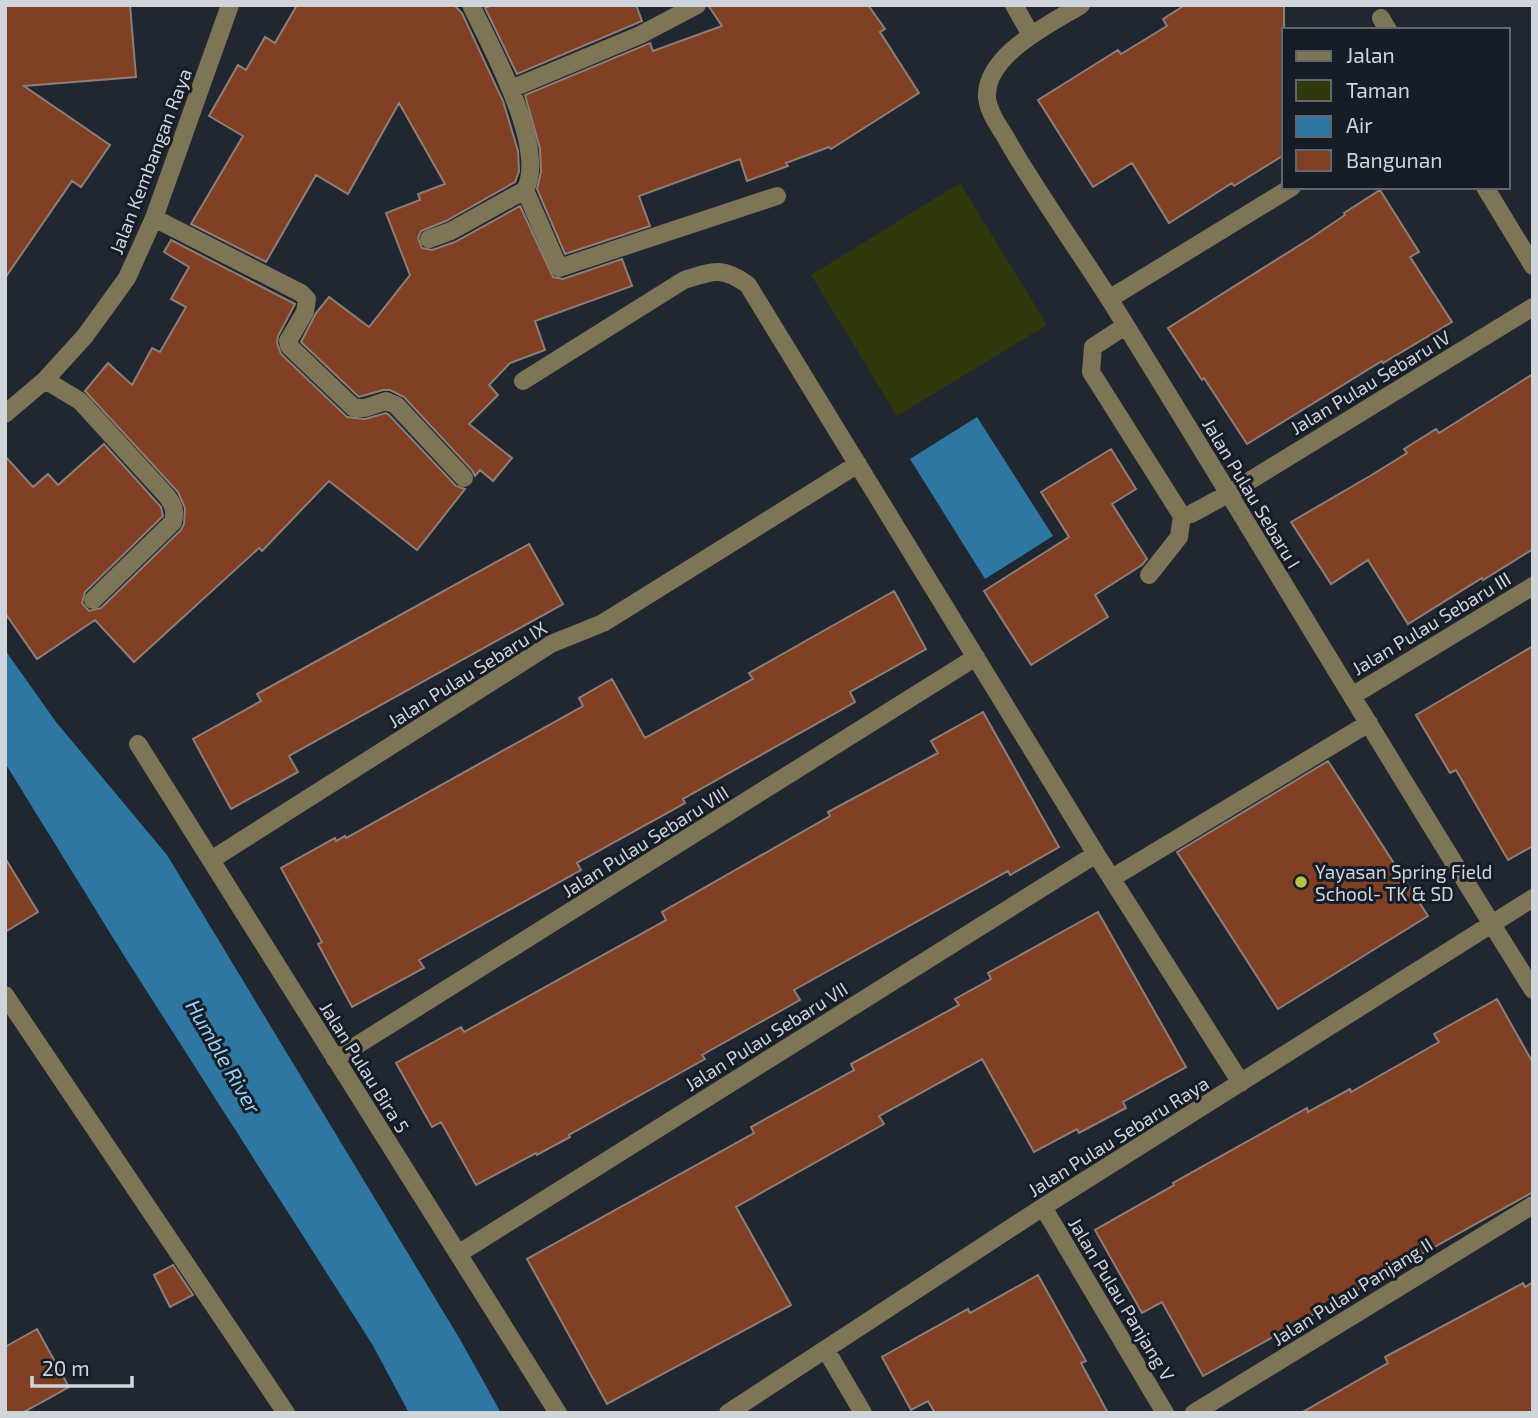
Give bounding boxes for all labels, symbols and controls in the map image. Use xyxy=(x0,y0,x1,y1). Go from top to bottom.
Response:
legend xyxy=(1282,28,1510,189)
text: Jalan xyxy=(1346,42,1395,67)
street label: Jalan Kembangan Raya xyxy=(104,65,196,257)
text: Taman xyxy=(1346,77,1410,102)
text: Air xyxy=(1346,112,1373,137)
text: Bangunan xyxy=(1346,147,1442,172)
street label: Jalan Pulau Sebaru IV xyxy=(1286,325,1455,439)
street label: Jalan Pulau Sebaru I xyxy=(1198,414,1306,572)
street label: Jalan Pulau Sebaru III xyxy=(1347,566,1515,680)
street label: Jalan Pulau Sebaru IX xyxy=(383,616,551,732)
street label: Jalan Pulau Sebaru VIII xyxy=(557,780,733,902)
place label: Yayasan Spring Field School- TK & SD xyxy=(1315,860,1493,905)
marker: Yayasan Spring Field School- TK & SD xyxy=(1293,874,1309,890)
street label: Jalan Pulau Sebaru VII xyxy=(680,977,852,1095)
water label: Humble River xyxy=(181,995,267,1118)
street label: Jalan Pulau Bira 5 xyxy=(315,997,415,1137)
street label: Jalan Pulau Sebaru Raya xyxy=(1023,1071,1213,1201)
street label: Jalan Pulau Panjang V xyxy=(1064,1213,1180,1385)
street label: Jalan Pulau Panjang II xyxy=(1267,1232,1437,1350)
scale bar xyxy=(32,1344,131,1388)
text: 20 m xyxy=(42,1355,90,1380)

